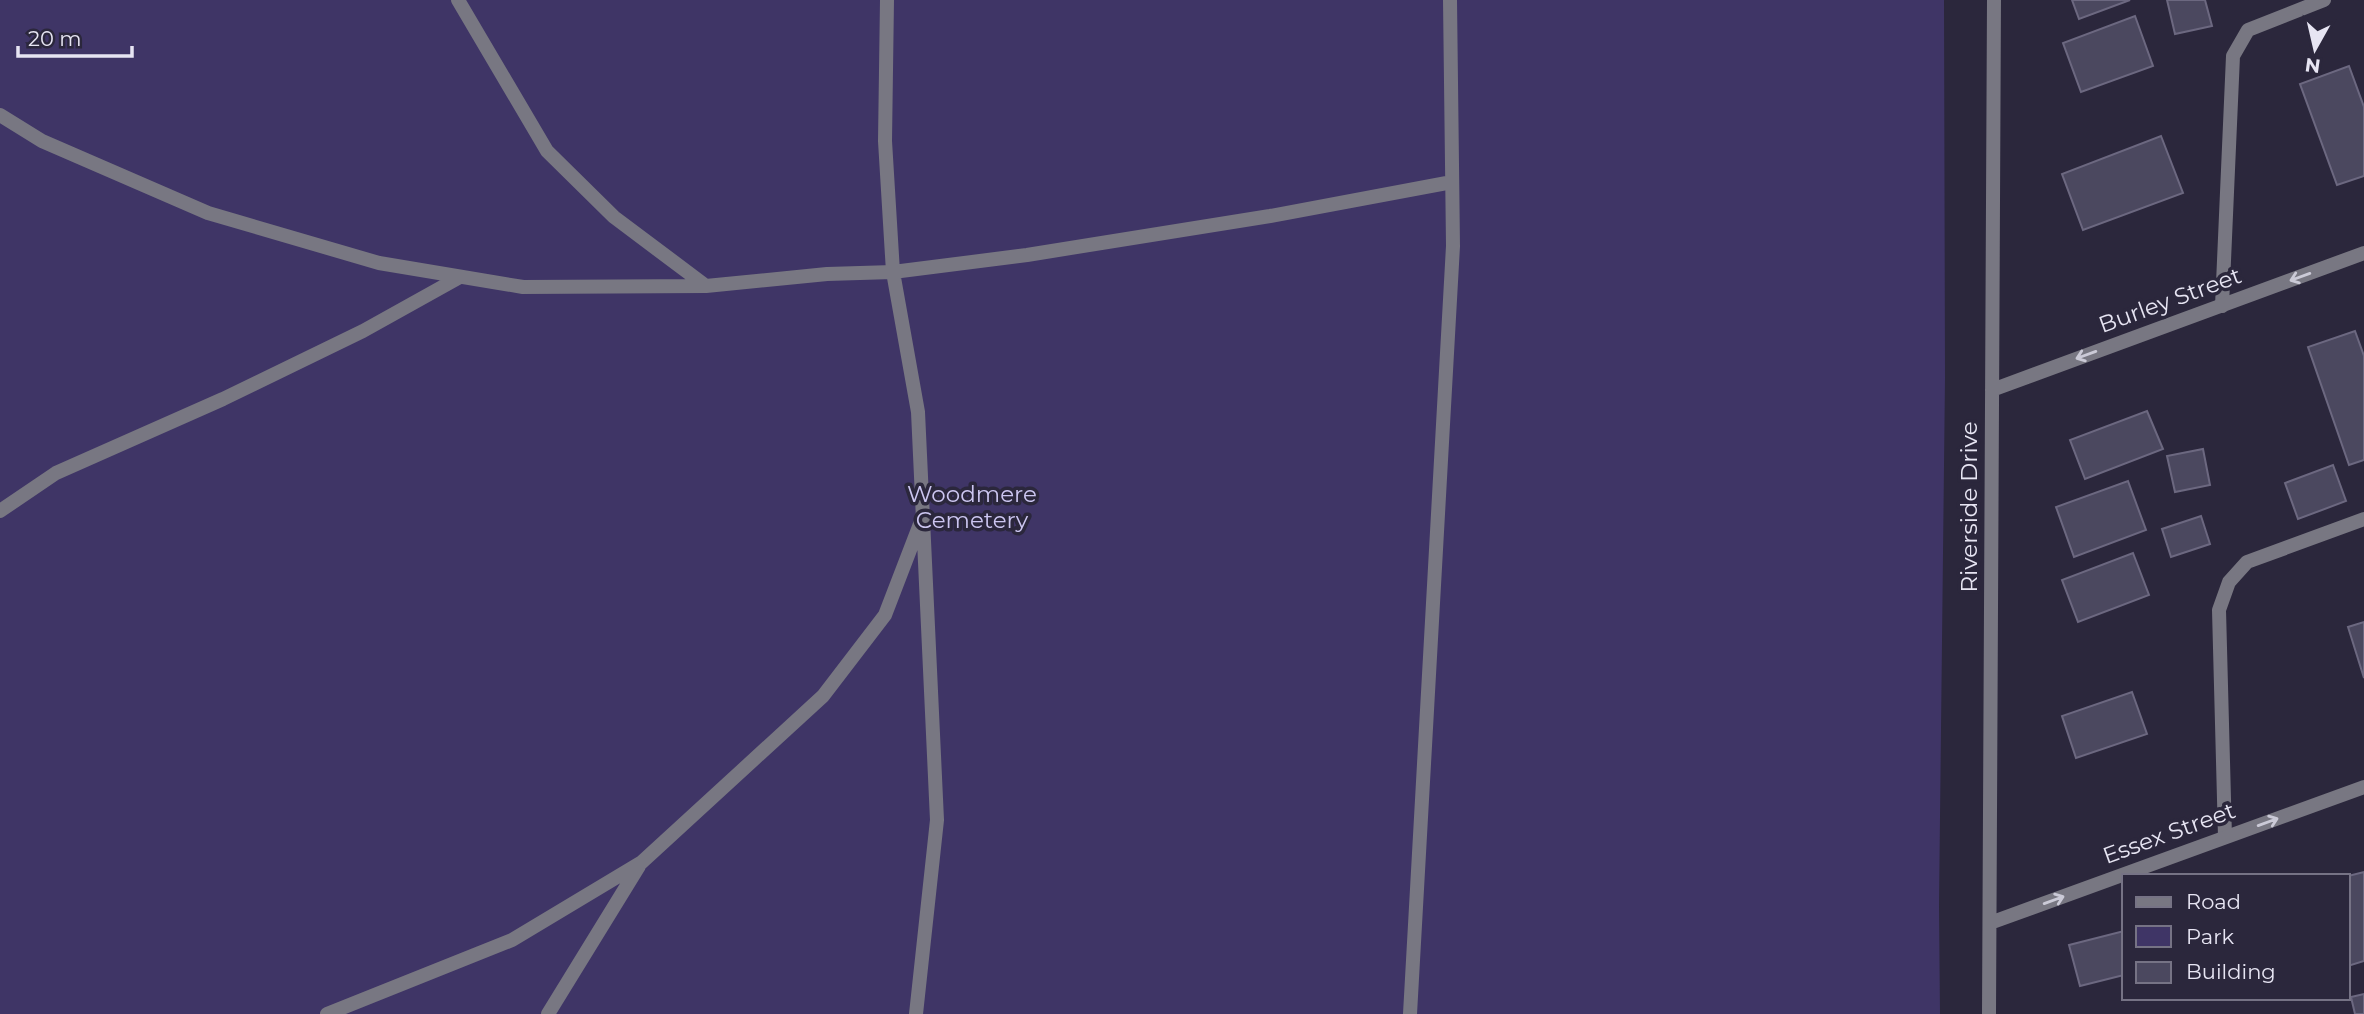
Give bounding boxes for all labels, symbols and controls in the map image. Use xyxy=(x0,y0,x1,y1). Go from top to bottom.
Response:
scale bar xyxy=(18,14,131,58)
north arrow xyxy=(2280,14,2350,84)
text: 20 m xyxy=(28,26,82,51)
text: N xyxy=(2303,53,2322,78)
street label: Burley Street xyxy=(2095,261,2245,339)
one-way arrow xyxy=(2289,272,2311,284)
one-way arrow xyxy=(2076,350,2098,363)
street label: Riverside Drive xyxy=(1955,421,1983,593)
park label: Woodmere Cemetery xyxy=(907,480,1037,534)
street label: Essex Street xyxy=(2099,796,2239,870)
one-way arrow xyxy=(2256,815,2278,827)
legend xyxy=(2122,874,2350,1000)
text: Road xyxy=(2186,889,2241,914)
one-way arrow xyxy=(2042,893,2064,905)
text: Park xyxy=(2186,924,2234,949)
text: Building xyxy=(2186,959,2276,984)

